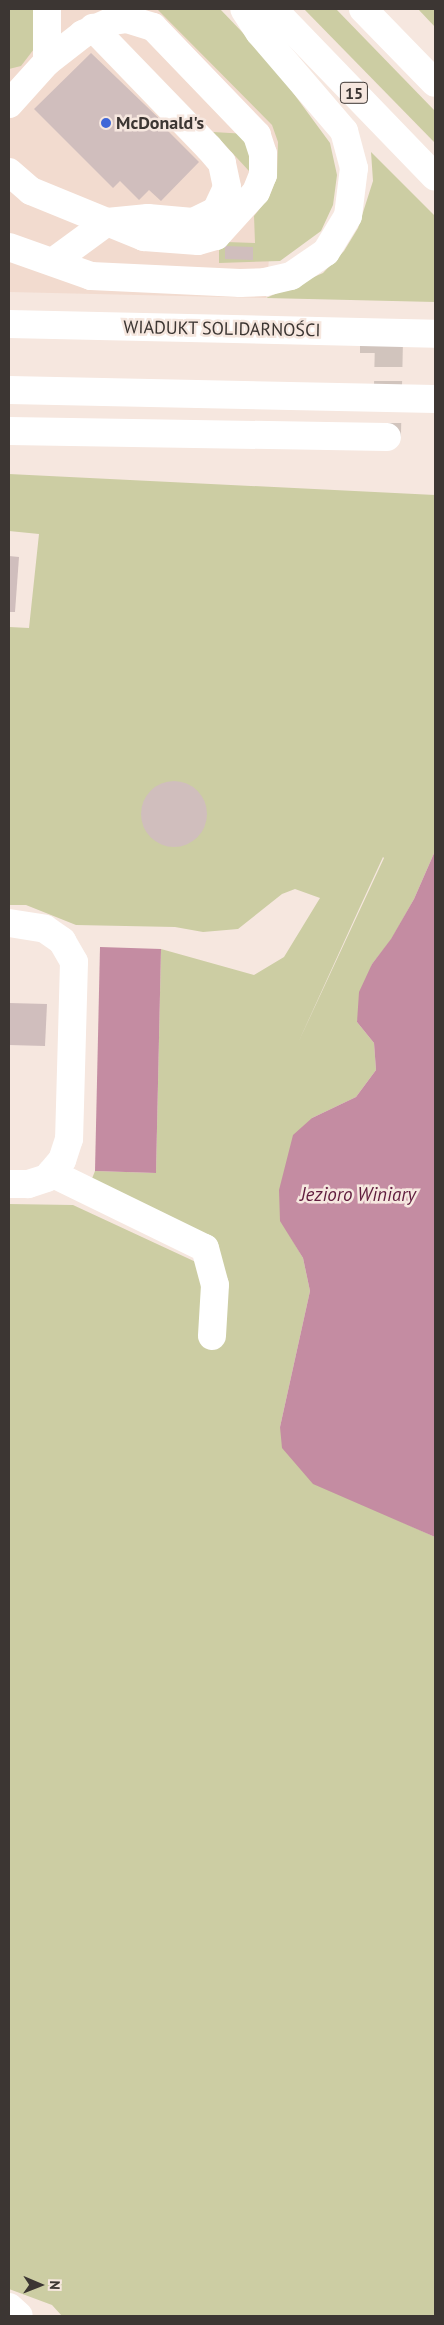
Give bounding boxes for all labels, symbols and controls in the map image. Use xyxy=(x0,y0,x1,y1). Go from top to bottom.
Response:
road number: 15 xyxy=(339,80,369,106)
place label: McDonald's xyxy=(116,112,204,134)
marker: McDonald's xyxy=(100,117,112,129)
street label: WIADUKT SOLIDARNOŚCI xyxy=(123,316,321,342)
water label: Jezioro Winiary xyxy=(300,1184,416,1206)
north arrow xyxy=(15,2260,65,2310)
text: N xyxy=(46,2280,64,2290)

